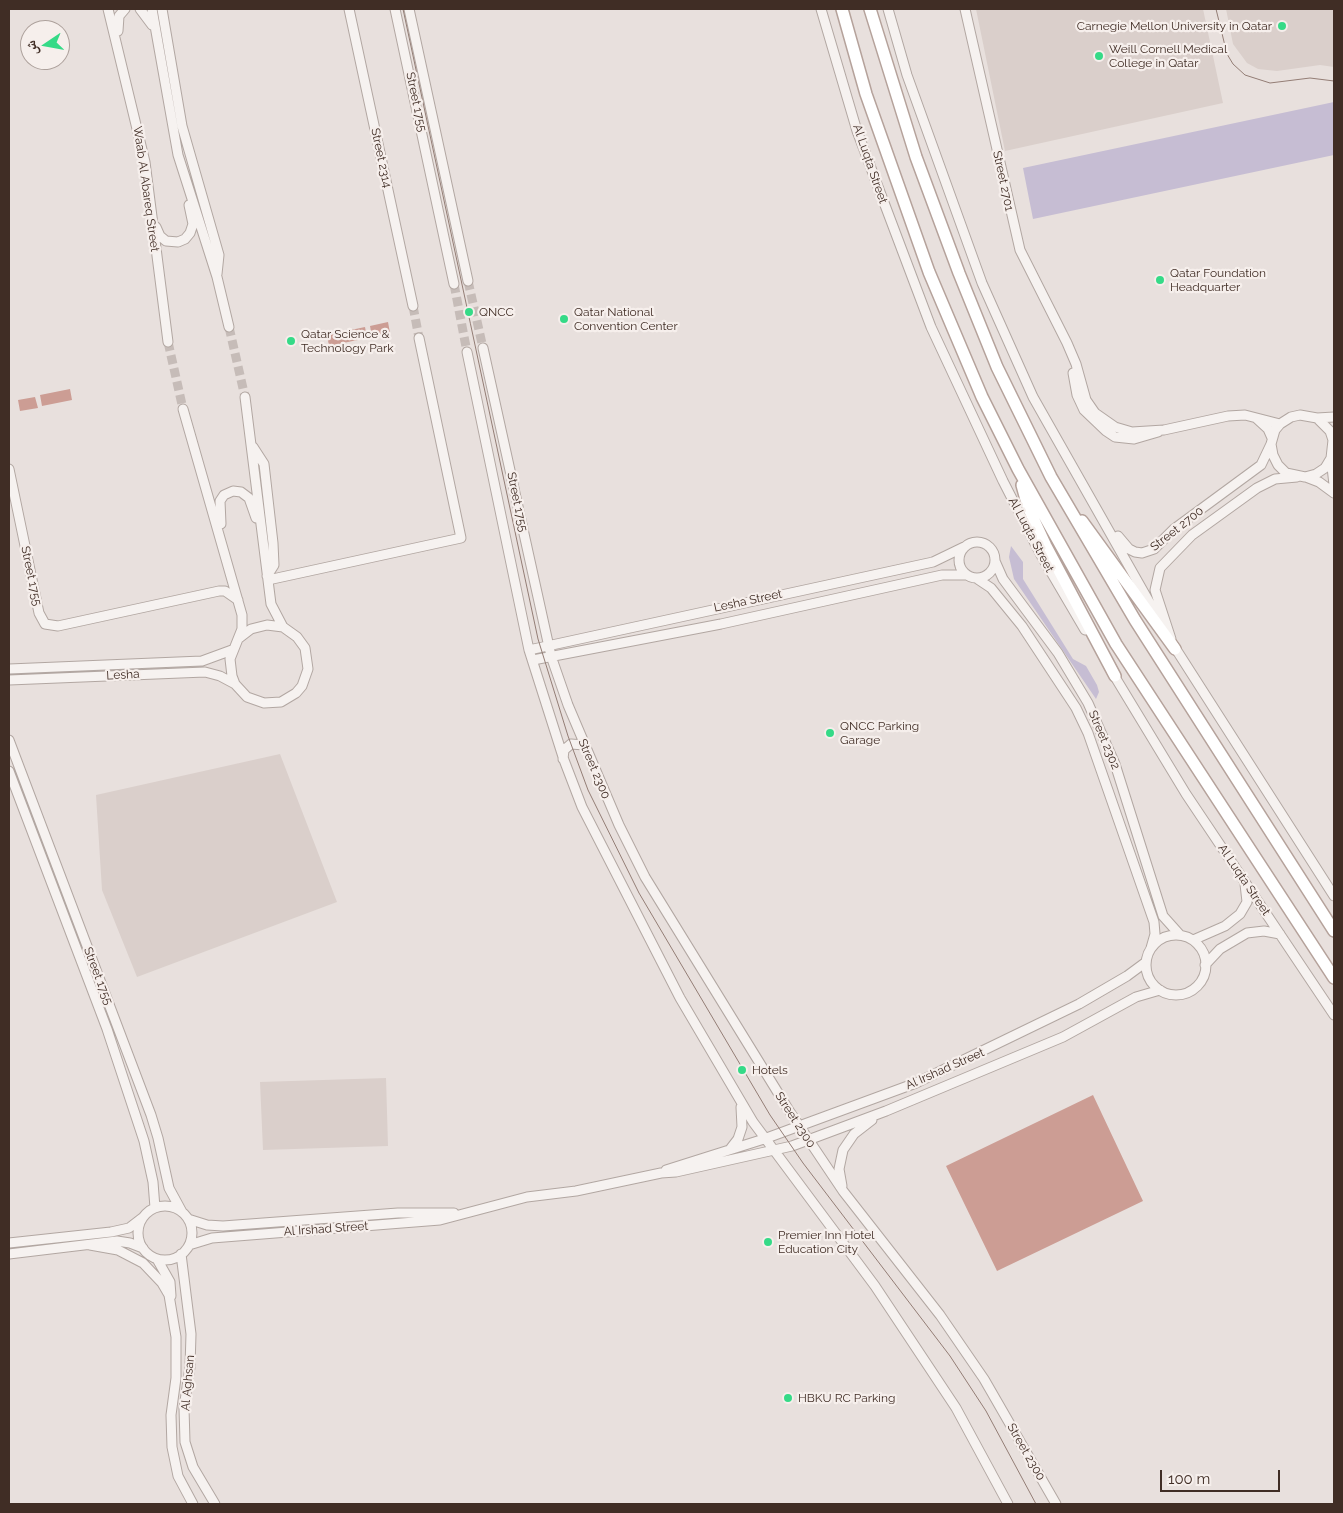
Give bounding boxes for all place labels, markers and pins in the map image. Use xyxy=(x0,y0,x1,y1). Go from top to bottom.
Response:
place label: Carnegie Mellon University in Qatar xyxy=(1077,19,1272,33)
marker: Carnegie Mellon University in Qatar xyxy=(1276,20,1288,32)
place label: Weill Cornell Medical College in Qatar xyxy=(1109,42,1227,70)
marker: Weill Cornell Medical College in Qatar xyxy=(1093,50,1105,62)
place label: Qatar Foundation Headquarter xyxy=(1170,266,1266,294)
marker: Qatar Foundation Headquarter xyxy=(1154,274,1166,286)
place label: QNCC xyxy=(479,305,514,319)
place label: Qatar National Convention Center xyxy=(574,305,678,333)
marker: QNCC xyxy=(463,306,475,318)
marker: Qatar National Convention Center xyxy=(558,313,570,325)
place label: Qatar Science & Technology Park xyxy=(301,327,394,355)
marker: Qatar Science & Technology Park xyxy=(285,335,297,347)
place label: QNCC Parking Garage xyxy=(840,719,919,747)
marker: QNCC Parking Garage xyxy=(824,727,836,739)
place label: Hotels xyxy=(752,1063,788,1077)
marker: Hotels xyxy=(736,1064,748,1076)
place label: Premier Inn Hotel Education City xyxy=(778,1228,875,1256)
marker: Premier Inn Hotel Education City xyxy=(762,1236,774,1248)
place label: HBKU RC Parking xyxy=(798,1391,895,1405)
marker: HBKU RC Parking xyxy=(782,1392,794,1404)

